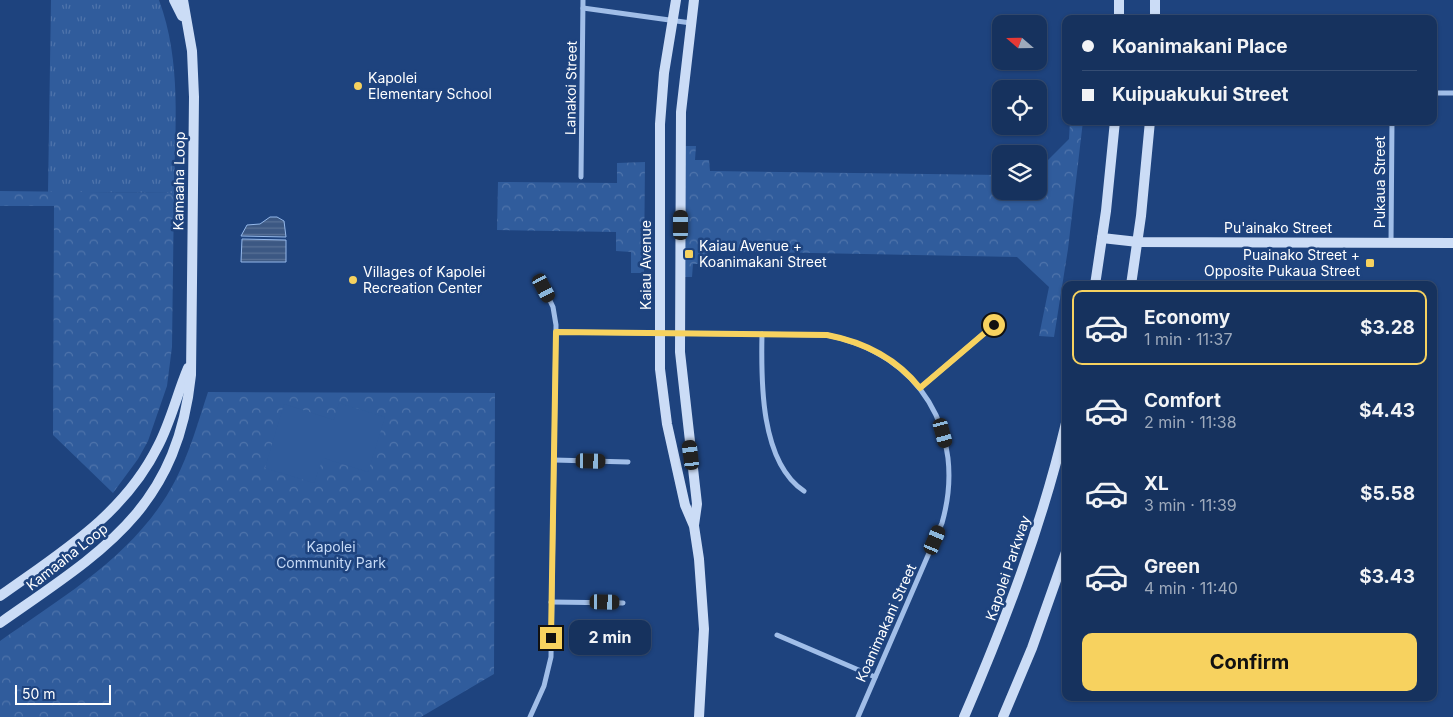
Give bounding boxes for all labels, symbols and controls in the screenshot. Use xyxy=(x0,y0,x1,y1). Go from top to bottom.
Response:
north arrow xyxy=(992,15,1048,70)
map controls xyxy=(992,15,1047,200)
text: Koanimakani Place xyxy=(1112,35,1288,58)
street label: Lanakoi Street xyxy=(561,40,580,135)
place label: Kapolei Elementary School xyxy=(368,69,492,102)
marker: Kapolei Elementary School xyxy=(352,80,364,92)
button: locate xyxy=(992,80,1047,135)
text: Kuipuakukui Street xyxy=(1112,83,1288,106)
street label: Kamaaha Loop xyxy=(169,132,188,230)
street label: Pukaua Street xyxy=(1371,135,1388,228)
button: layers xyxy=(992,145,1047,200)
car xyxy=(673,210,688,240)
street label: Pu'ainako Street xyxy=(1224,219,1332,236)
street label: Kaiau Avenue xyxy=(637,220,654,310)
place label: Kaiau Avenue + Koanimakani Street xyxy=(699,237,827,270)
place label: Puainako Street + Opposite Pukaua Street xyxy=(1204,246,1360,279)
marker: Kaiau Avenue + Koanimakani Street xyxy=(683,248,695,260)
marker: Puainako Street + Opposite Pukaua Street xyxy=(1364,257,1376,269)
place label: Villages of Kapolei Recreation Center xyxy=(363,263,485,296)
car xyxy=(530,271,557,305)
marker: Villages of Kapolei Recreation Center xyxy=(347,274,359,286)
icon: car xyxy=(1084,305,1129,350)
text: Economy xyxy=(1144,306,1230,329)
route start xyxy=(983,314,1005,336)
text: $3.28 xyxy=(1360,316,1415,339)
text: 1 min · 11:37 xyxy=(1144,329,1233,349)
icon: car xyxy=(1084,388,1129,433)
text: Comfort xyxy=(1144,389,1221,412)
text: $4.43 xyxy=(1359,399,1415,422)
text: 2 min · 11:38 xyxy=(1144,412,1237,432)
car xyxy=(931,417,954,449)
car xyxy=(681,439,700,471)
car xyxy=(575,453,606,469)
icon: car xyxy=(1084,471,1129,516)
text: XL xyxy=(1144,472,1169,495)
text: $5.58 xyxy=(1360,482,1415,505)
text: 3 min · 11:39 xyxy=(1144,495,1237,515)
street label: Kapolei Parkway xyxy=(982,513,1034,623)
street label: Kamaaha Loop xyxy=(23,520,111,594)
car xyxy=(922,523,947,557)
park label: Kapolei Community Park xyxy=(276,538,386,571)
icon: car xyxy=(1084,554,1129,599)
text: Green xyxy=(1144,555,1200,578)
street label: Koanimakani Street xyxy=(852,561,919,685)
text: $3.43 xyxy=(1359,565,1415,588)
text: 4 min · 11:40 xyxy=(1144,578,1238,598)
car xyxy=(589,594,620,610)
callout: 2 min xyxy=(568,620,651,656)
route end xyxy=(540,627,562,649)
text: 2 min xyxy=(589,627,631,647)
button: Confirm xyxy=(1082,633,1417,691)
scale bar xyxy=(15,682,111,705)
text: 50 m xyxy=(22,685,56,702)

